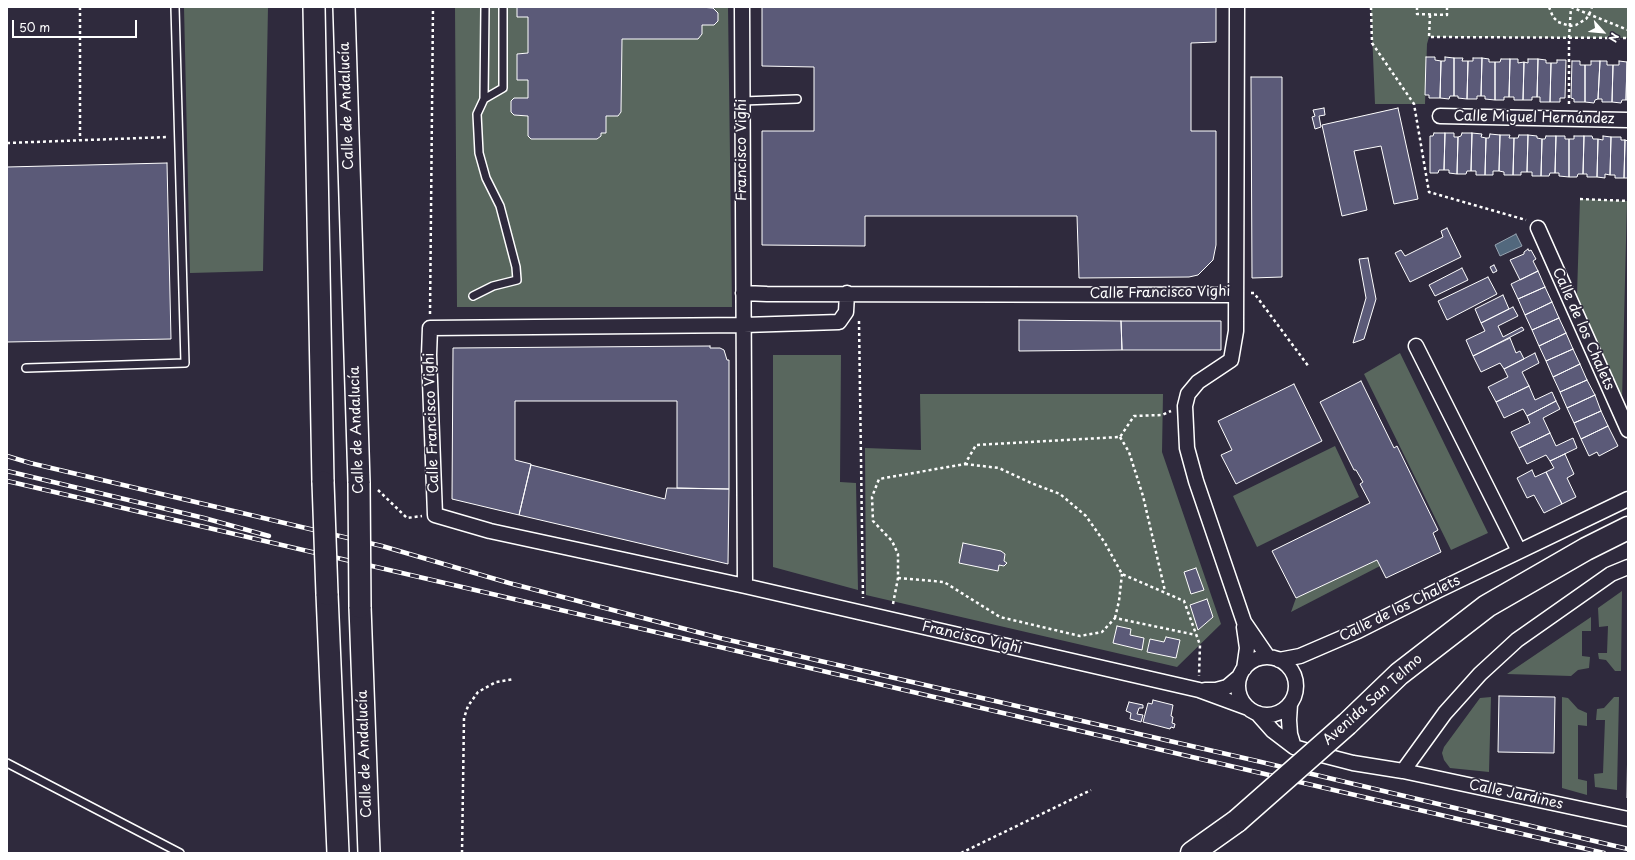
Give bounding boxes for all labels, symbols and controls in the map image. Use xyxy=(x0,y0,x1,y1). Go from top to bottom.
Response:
scale bar xyxy=(14,12,139,38)
north arrow xyxy=(1583,12,1623,52)
text: 50 m xyxy=(19,18,50,36)
text: N xyxy=(1605,30,1624,45)
street label: Calle de Andalucía xyxy=(336,42,358,170)
street label: Francisco Vighi xyxy=(734,99,750,201)
street label: Calle Miguel Hernández xyxy=(1453,108,1615,128)
street label: Calle de los Chalets xyxy=(1548,265,1618,393)
street label: Calle Francisco Vighi xyxy=(1089,283,1231,303)
street label: Calle Francisco Vighi xyxy=(421,352,443,494)
street label: Calle de Andalucía xyxy=(346,366,368,494)
street label: Calle de los Chalets xyxy=(1337,572,1463,646)
street label: Francisco Vighi xyxy=(920,618,1024,658)
street label: Avenida San Telmo xyxy=(1320,651,1426,749)
street label: Calle de Andalucía xyxy=(354,690,376,818)
street label: Calle Jardines xyxy=(1467,777,1565,813)

